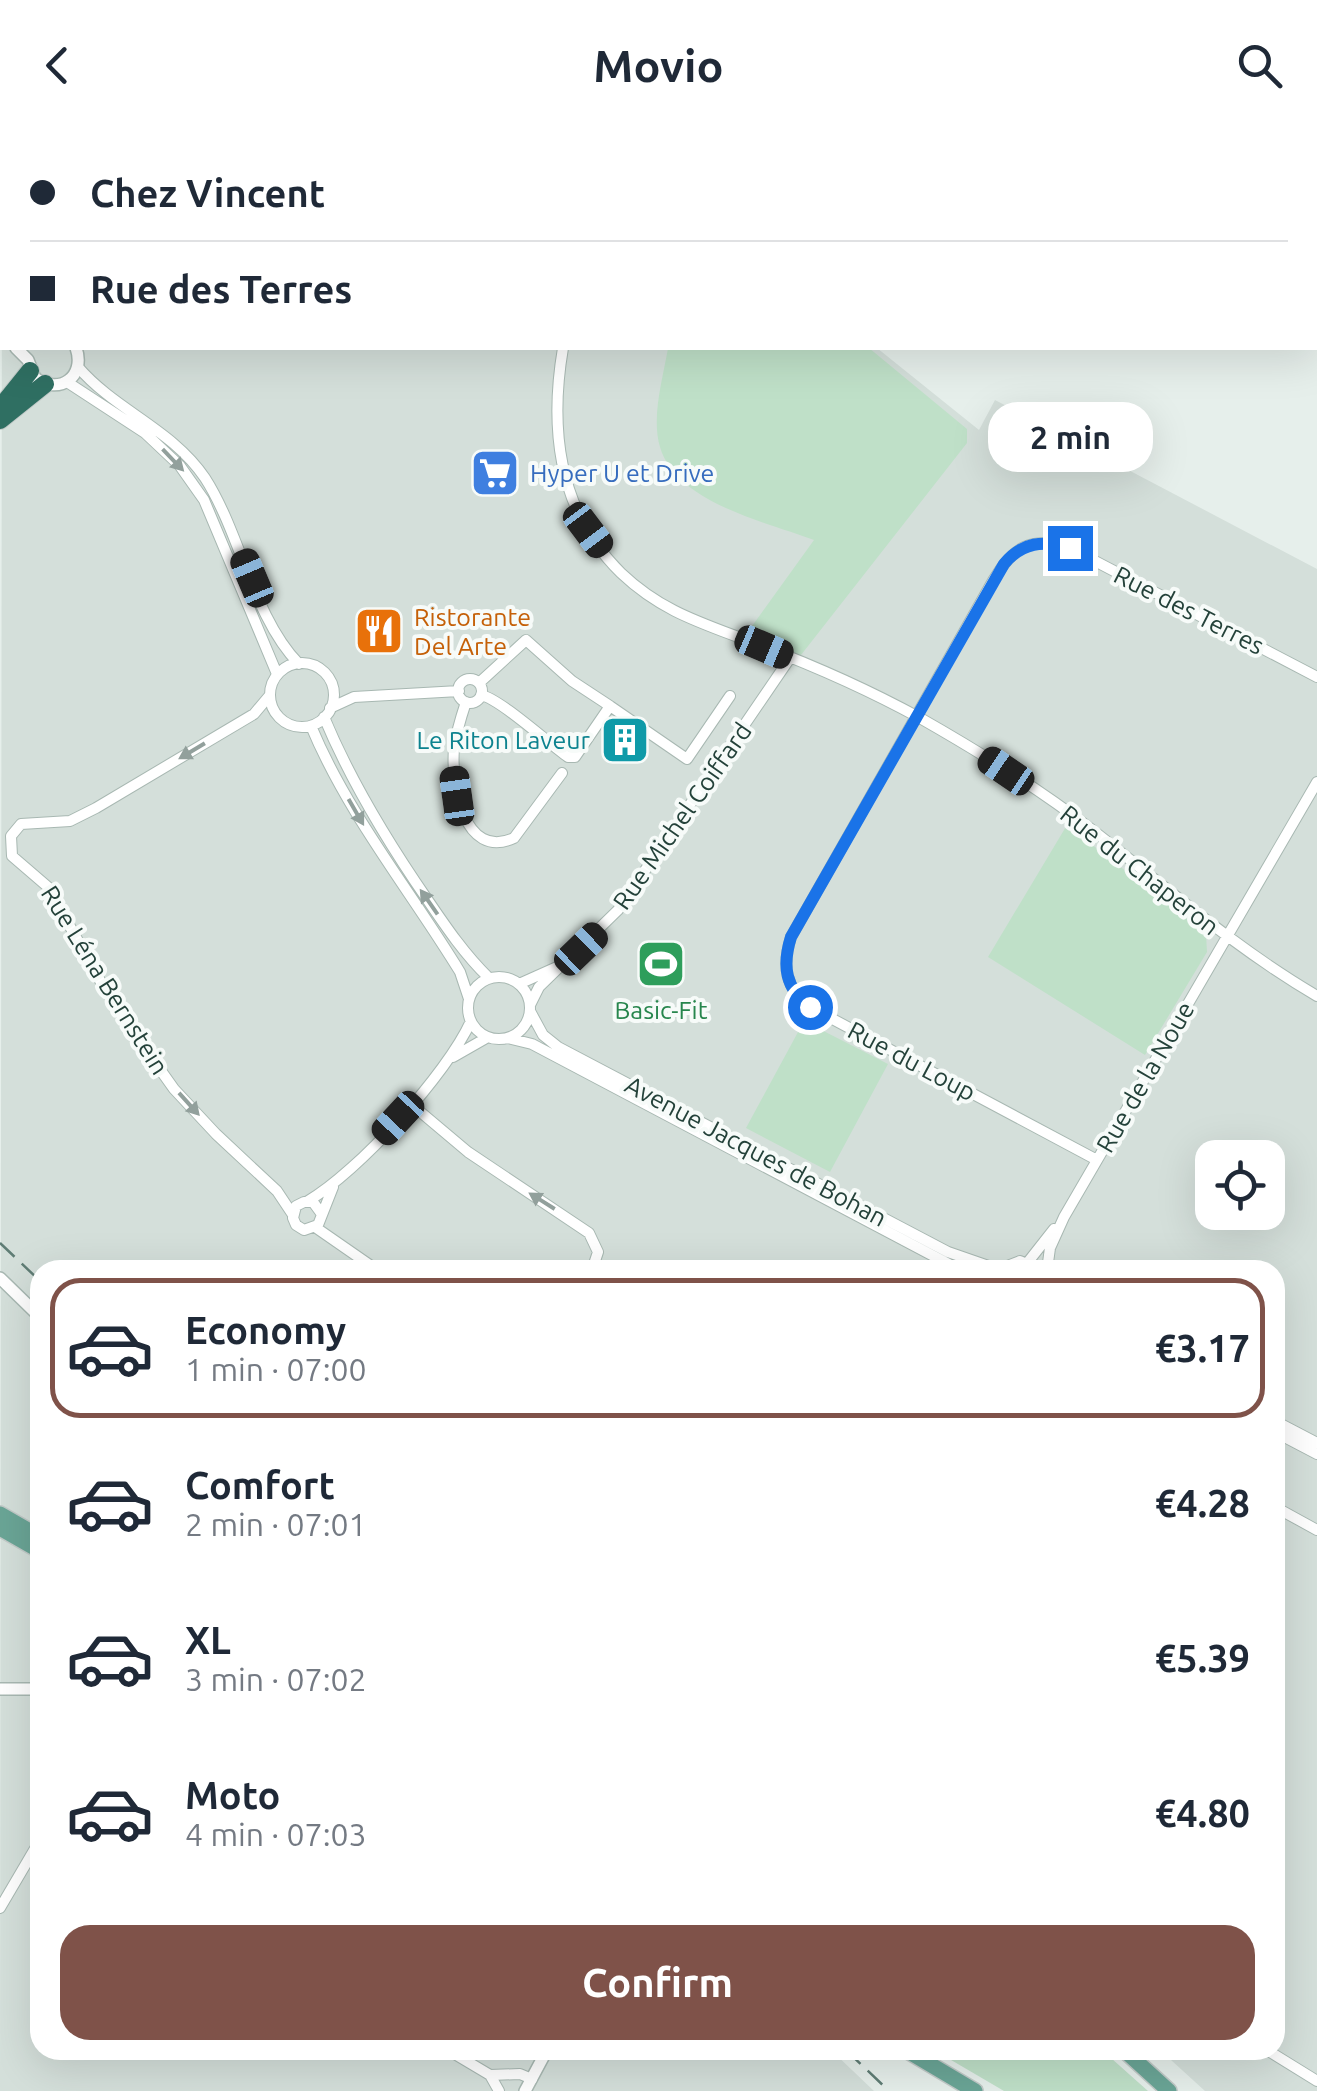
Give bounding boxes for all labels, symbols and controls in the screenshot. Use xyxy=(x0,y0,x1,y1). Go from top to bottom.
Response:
icon: back xyxy=(30,38,85,93)
icon: search xyxy=(1232,38,1287,93)
text: Movio xyxy=(593,40,724,91)
text: Chez Vincent xyxy=(90,172,325,214)
text: Rue des Terres xyxy=(90,268,352,310)
callout: 2 min xyxy=(988,403,1152,473)
text: 2 min xyxy=(1030,419,1111,455)
supermarket icon: Hyper U et Drive xyxy=(469,447,521,499)
one-way arrow xyxy=(161,448,184,472)
place label: Hyper U et Drive xyxy=(530,459,714,487)
car xyxy=(558,497,618,563)
route end xyxy=(1048,526,1093,571)
car xyxy=(226,545,278,611)
street label: Rue des Terres xyxy=(1109,560,1269,660)
place label: Ristorante Del Arte xyxy=(414,603,531,660)
restaurant icon: Ristorante Del Arte xyxy=(353,605,405,657)
car xyxy=(731,621,797,673)
building icon: Le Riton Laveur xyxy=(599,714,651,766)
street label: Rue Michel Coiffard xyxy=(607,717,757,915)
place label: Le Riton Laveur xyxy=(416,726,591,754)
one-way arrow xyxy=(178,742,206,759)
car xyxy=(973,742,1039,800)
car xyxy=(438,764,476,828)
one-way arrow xyxy=(346,798,364,826)
street label: Rue du Chaperon xyxy=(1055,799,1225,941)
street label: Rue Léna Bernstein xyxy=(36,881,174,1079)
one-way arrow xyxy=(420,889,439,915)
car xyxy=(549,917,613,981)
sports icon: Basic-Fit xyxy=(635,938,687,990)
route start xyxy=(788,985,833,1030)
place label: Basic-Fit xyxy=(614,996,708,1024)
street label: Rue de la Noue xyxy=(1091,997,1199,1157)
street label: Rue du Loup xyxy=(844,1016,980,1106)
street label: Avenue Jacques de Bohan xyxy=(621,1070,891,1232)
car xyxy=(367,1086,429,1150)
one-way arrow xyxy=(177,1092,200,1116)
map controls xyxy=(1195,1140,1285,1230)
button: locate xyxy=(1195,1140,1285,1230)
one-way arrow xyxy=(528,1193,556,1211)
icon: car xyxy=(65,1303,155,1393)
text: Economy xyxy=(185,1309,346,1351)
text: €3.17 xyxy=(1155,1327,1250,1369)
text: 1 min · 07:00 xyxy=(185,1351,367,1387)
icon: car xyxy=(65,1458,155,1548)
text: Comfort xyxy=(185,1464,335,1506)
text: €4.28 xyxy=(1155,1482,1250,1524)
text: 2 min · 07:01 xyxy=(185,1506,367,1542)
icon: car xyxy=(65,1613,155,1703)
text: XL xyxy=(185,1619,231,1661)
text: €5.39 xyxy=(1155,1637,1250,1679)
text: 3 min · 07:02 xyxy=(185,1661,367,1697)
icon: car xyxy=(65,1768,155,1858)
text: Moto xyxy=(185,1774,280,1816)
text: €4.80 xyxy=(1155,1792,1250,1834)
text: 4 min · 07:03 xyxy=(185,1816,367,1852)
button: Confirm xyxy=(60,1925,1255,2040)

